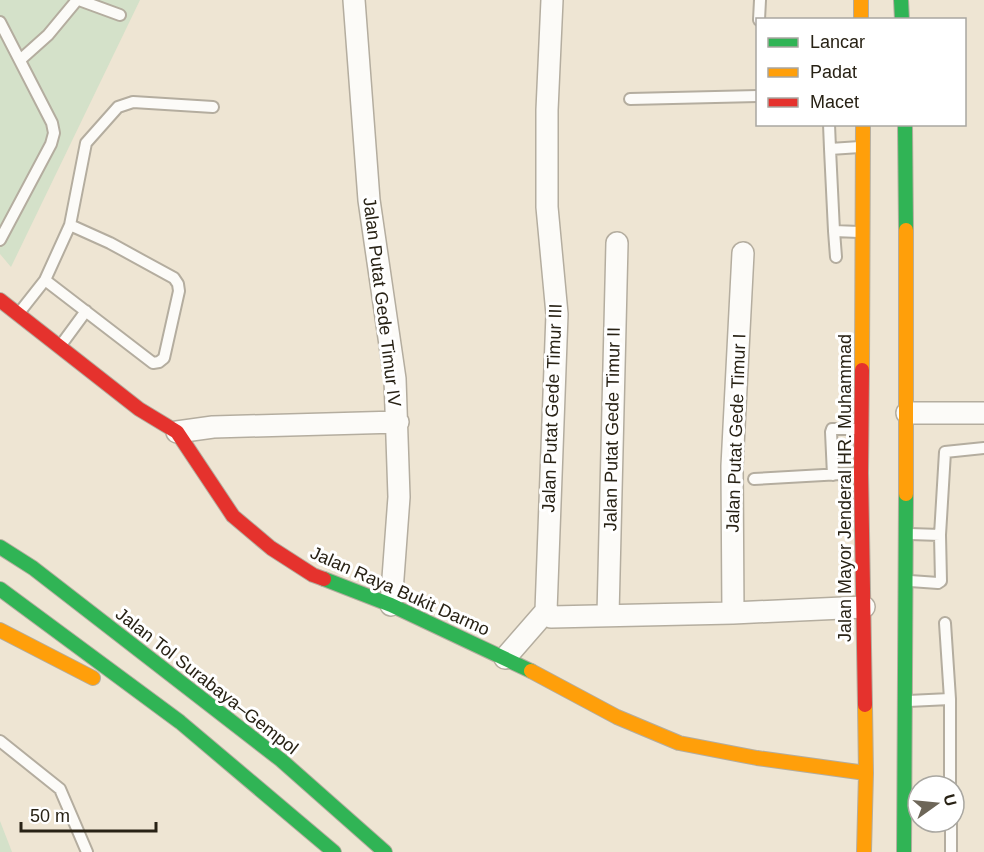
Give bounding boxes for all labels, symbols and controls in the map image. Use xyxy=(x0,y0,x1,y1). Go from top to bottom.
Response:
legend xyxy=(756,18,966,126)
text: Lancar xyxy=(810,32,865,52)
text: Padat xyxy=(810,62,857,82)
text: Macet xyxy=(810,92,859,112)
street label: Jalan Putat Gede Timur IV xyxy=(359,196,405,408)
street label: Jalan Putat Gede Timur III xyxy=(538,303,566,513)
street label: Jalan Putat Gede Timur II xyxy=(600,327,624,531)
street label: Jalan Putat Gede Timur I xyxy=(723,333,749,533)
street label: Jalan Mayor Jenderal HR. Muhammad xyxy=(835,334,855,642)
street label: Jalan Raya Bukit Darmo xyxy=(307,542,493,640)
street label: Jalan Tol Surabaya–Gempol xyxy=(112,604,302,758)
north arrow xyxy=(906,774,966,834)
text: U xyxy=(940,792,960,808)
scale bar xyxy=(21,795,156,833)
text: 50 m xyxy=(30,806,70,826)

